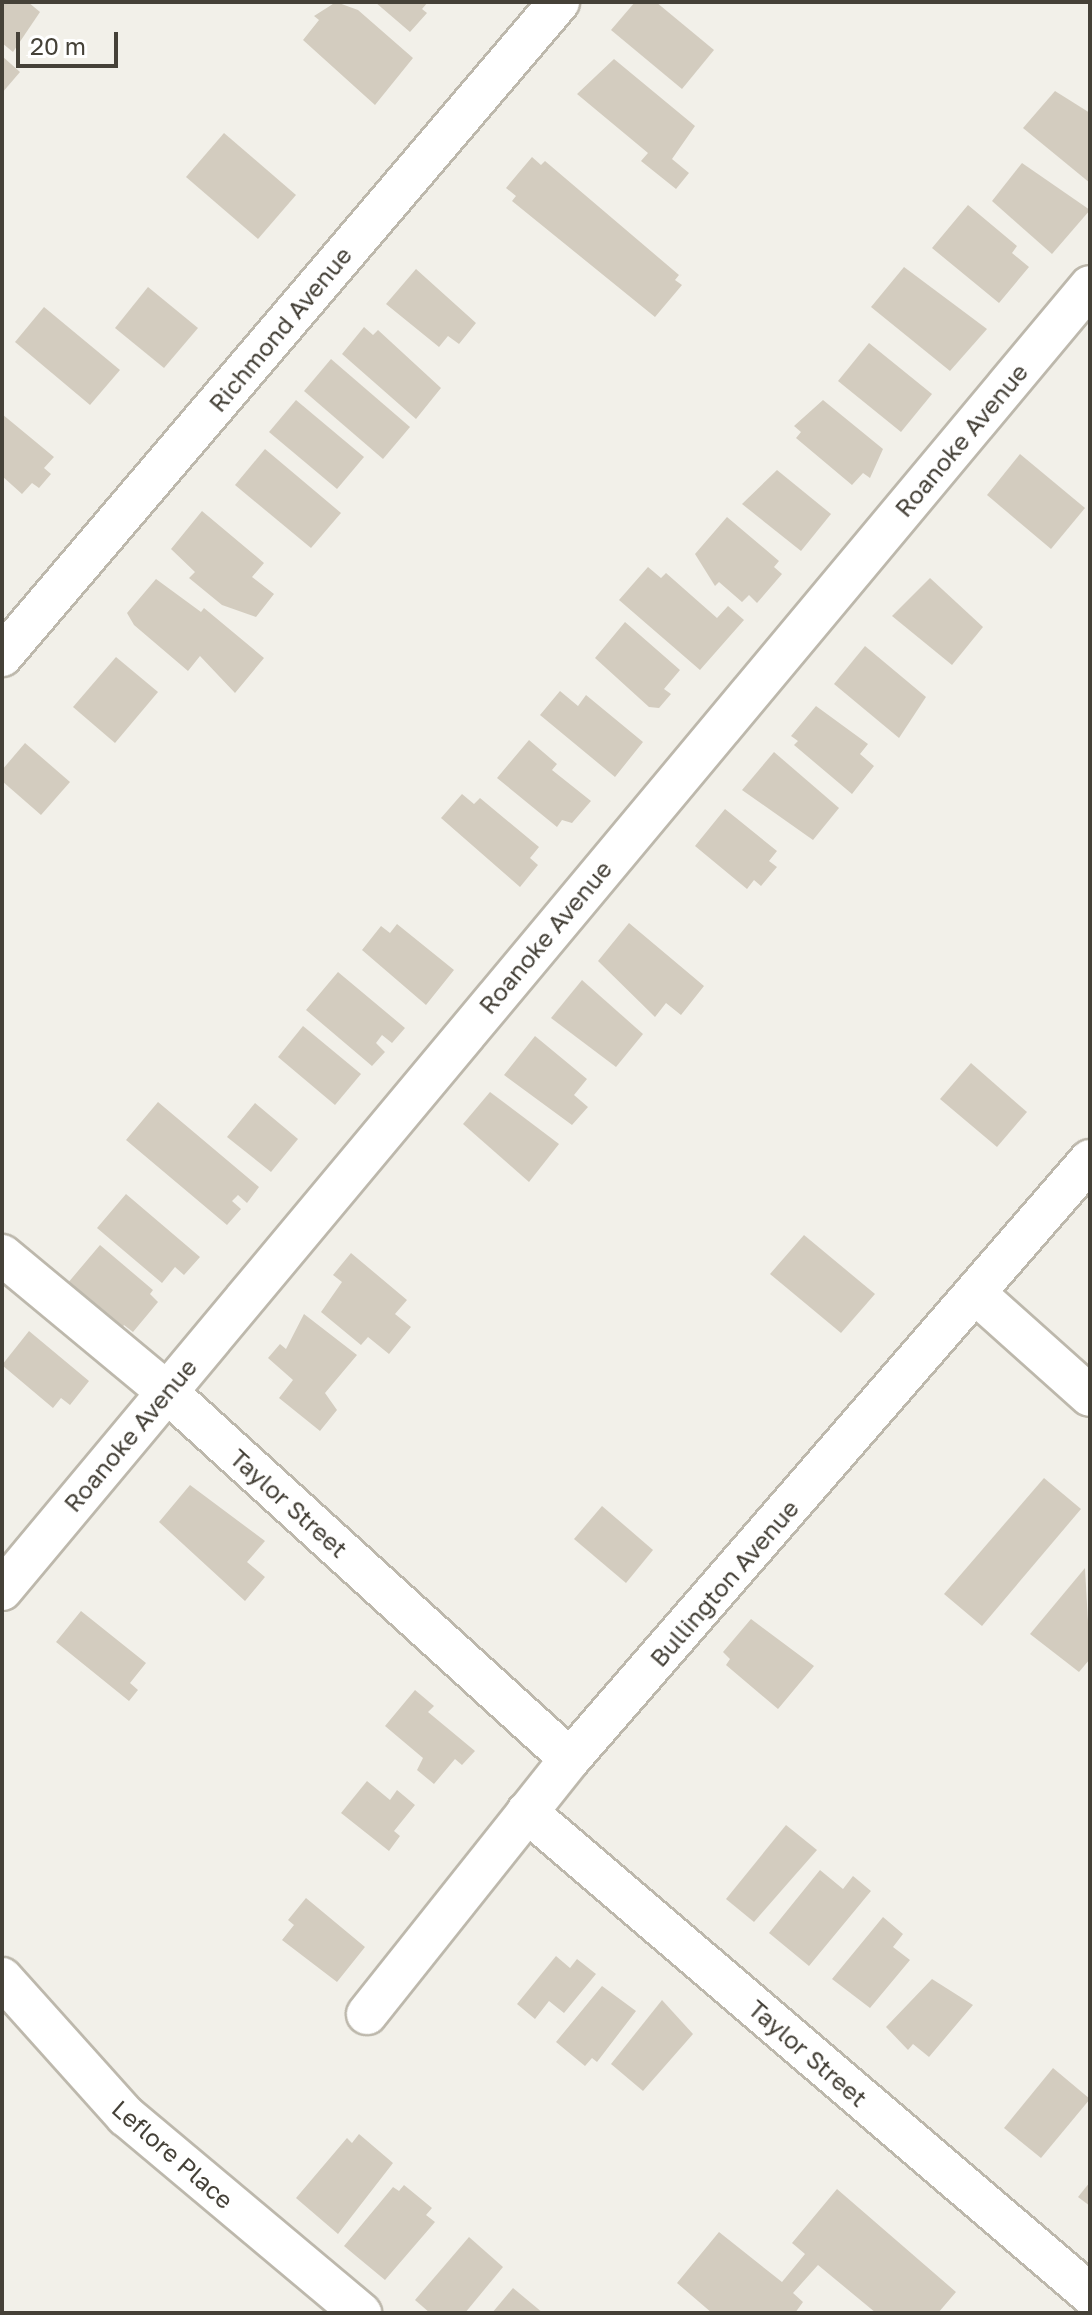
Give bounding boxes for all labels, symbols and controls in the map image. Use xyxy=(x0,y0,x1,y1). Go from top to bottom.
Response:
scale bar xyxy=(20,16,122,66)
text: 20 m xyxy=(30,31,86,60)
street label: Richmond Avenue xyxy=(203,241,357,417)
street label: Roanoke Avenue xyxy=(889,358,1033,522)
street label: Roanoke Avenue xyxy=(473,855,617,1019)
street label: Roanoke Avenue xyxy=(58,1353,202,1517)
street label: Taylor Street xyxy=(225,1443,353,1563)
street label: Bullington Avenue xyxy=(644,1494,804,1672)
street label: Taylor Street xyxy=(743,1994,873,2112)
street label: Leflore Place xyxy=(107,2094,239,2214)

